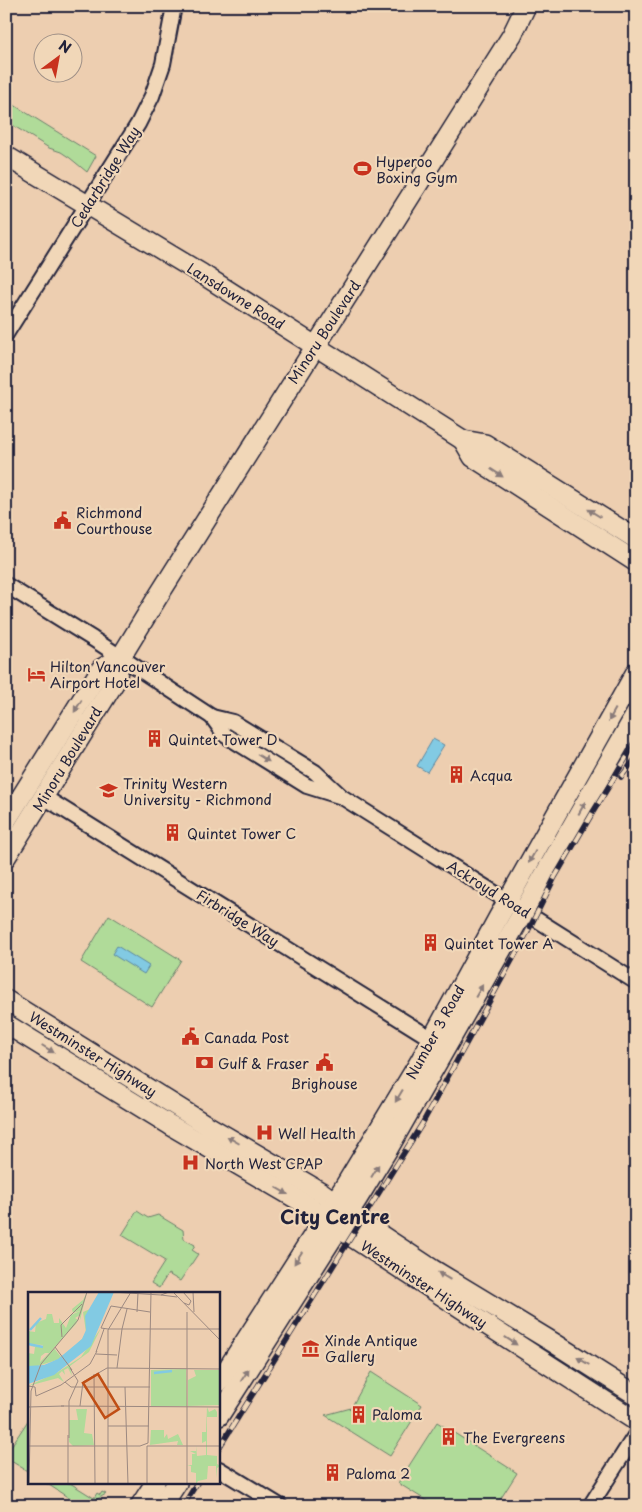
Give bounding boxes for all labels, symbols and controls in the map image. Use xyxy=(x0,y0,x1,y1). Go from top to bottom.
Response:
north arrow xyxy=(32,32,82,82)
text: N xyxy=(55,35,75,58)
street label: Cedarbridge Way xyxy=(65,122,145,232)
place label: Hyperoo Boxing Gym xyxy=(376,151,458,188)
sports icon: Hyperoo Boxing Gym xyxy=(352,159,372,179)
street label: Lansdowne Road xyxy=(183,257,289,335)
street label: Minoru Boulevard xyxy=(283,276,366,388)
one-way arrow xyxy=(490,468,504,478)
place label: Richmond Courthouse xyxy=(76,502,153,539)
one-way arrow xyxy=(588,509,601,518)
public building icon: Richmond Courthouse xyxy=(52,510,72,530)
place label: Hilton Vancouver Airport Hotel xyxy=(50,656,166,693)
hotel icon: Hilton Vancouver Airport Hotel xyxy=(26,664,46,684)
one-way arrow xyxy=(74,699,83,712)
street label: Minoru Boulevard xyxy=(27,702,107,816)
one-way arrow xyxy=(608,708,616,722)
building icon: Quintet Tower D xyxy=(144,729,164,749)
place label: Quintet Tower D xyxy=(168,729,278,750)
one-way arrow xyxy=(256,754,269,763)
building icon: Acqua xyxy=(446,765,466,785)
place label: Acqua xyxy=(470,765,512,786)
place label: Trinity Western University - Richmond xyxy=(123,773,272,810)
school or university icon: Trinity Western University - Richmond xyxy=(99,781,119,801)
one-way arrow xyxy=(578,800,586,815)
building icon: Quintet Tower C xyxy=(163,823,183,843)
place label: Quintet Tower C xyxy=(187,823,296,844)
one-way arrow xyxy=(528,850,537,863)
street label: Ackroyd Road xyxy=(443,855,535,923)
street label: Firbridge Way xyxy=(193,884,283,952)
building icon: Quintet Tower A xyxy=(420,933,440,953)
place label: Quintet Tower A xyxy=(444,933,553,954)
street label: Number 3 Road xyxy=(400,981,470,1083)
one-way arrow xyxy=(475,983,483,998)
street label: Westminster Highway xyxy=(25,1006,161,1102)
public building icon: Canada Post xyxy=(180,1027,200,1047)
place label: Canada Post xyxy=(204,1027,289,1048)
one-way arrow xyxy=(41,1045,54,1054)
bank icon: Gulf & Fraser xyxy=(194,1053,214,1073)
place label: Gulf & Fraser xyxy=(218,1053,309,1074)
public building icon: Brighouse xyxy=(314,1053,334,1073)
place label: Brighouse xyxy=(290,1073,358,1094)
one-way arrow xyxy=(395,1090,404,1103)
hospital icon: Well Health xyxy=(254,1123,274,1143)
place label: Well Health xyxy=(278,1123,356,1144)
one-way arrow xyxy=(226,1136,240,1145)
hospital icon: North West CPAP xyxy=(181,1153,201,1173)
place label: North West CPAP xyxy=(205,1153,323,1174)
one-way arrow xyxy=(370,1164,379,1177)
one-way arrow xyxy=(275,1186,288,1195)
district label: City Centre xyxy=(280,1202,390,1230)
street label: Westminster Highway xyxy=(357,1235,491,1333)
one-way arrow xyxy=(294,1252,303,1265)
one-way arrow xyxy=(438,1272,451,1281)
inset map xyxy=(28,1292,220,1484)
place label: Xinde Antique Gallery xyxy=(325,1330,418,1367)
one-way arrow xyxy=(505,1336,518,1346)
museum icon: Xinde Antique Gallery xyxy=(301,1338,321,1358)
one-way arrow xyxy=(576,1356,589,1366)
one-way arrow xyxy=(240,1369,250,1382)
building icon: Paloma xyxy=(348,1404,368,1424)
place label: Paloma xyxy=(372,1404,422,1425)
building icon: The Evergreens xyxy=(439,1427,459,1447)
place label: The Evergreens xyxy=(463,1427,565,1448)
building icon: Paloma 2 xyxy=(322,1463,342,1483)
place label: Paloma 2 xyxy=(346,1463,410,1484)

